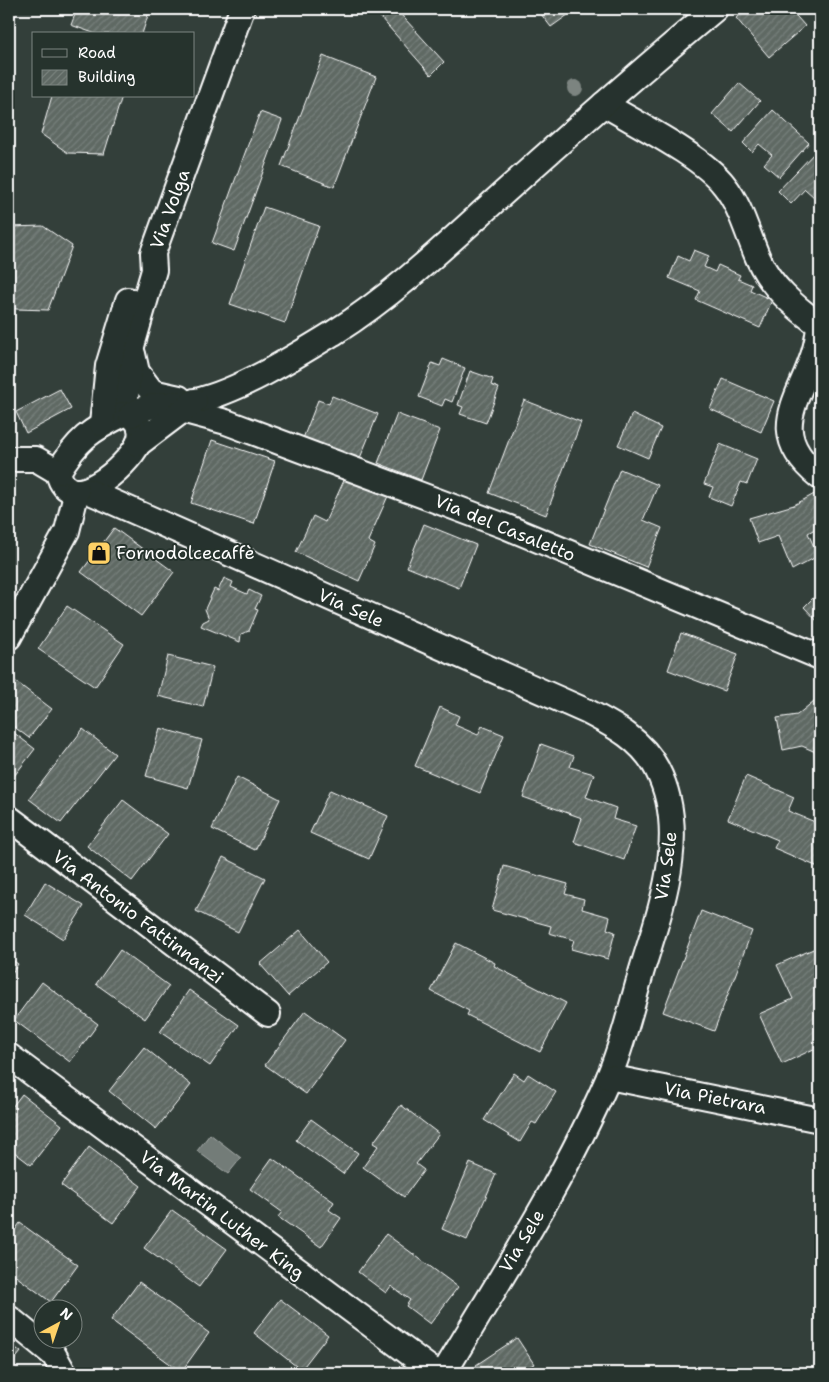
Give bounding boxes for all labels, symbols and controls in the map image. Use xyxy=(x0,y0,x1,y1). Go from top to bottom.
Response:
legend xyxy=(32,32,195,98)
text: Road xyxy=(78,43,116,63)
text: Building xyxy=(78,67,135,87)
street label: Via Volga xyxy=(144,166,196,252)
street label: Via del Casaletto xyxy=(431,489,579,567)
shop icon: Fornodolcecaffè xyxy=(86,540,112,566)
place label: Fornodolcecaffè xyxy=(116,541,255,565)
street label: Via Sele xyxy=(314,583,388,633)
street label: Via Sele xyxy=(649,830,683,902)
street label: Via Antonio Fattinnanzi xyxy=(48,845,228,989)
street label: Via Pietrara xyxy=(662,1076,768,1120)
street label: Via Martin Luther King xyxy=(135,1145,309,1285)
street label: Via Sele xyxy=(494,1205,550,1277)
north arrow xyxy=(32,1300,82,1350)
text: N xyxy=(56,1304,76,1325)

